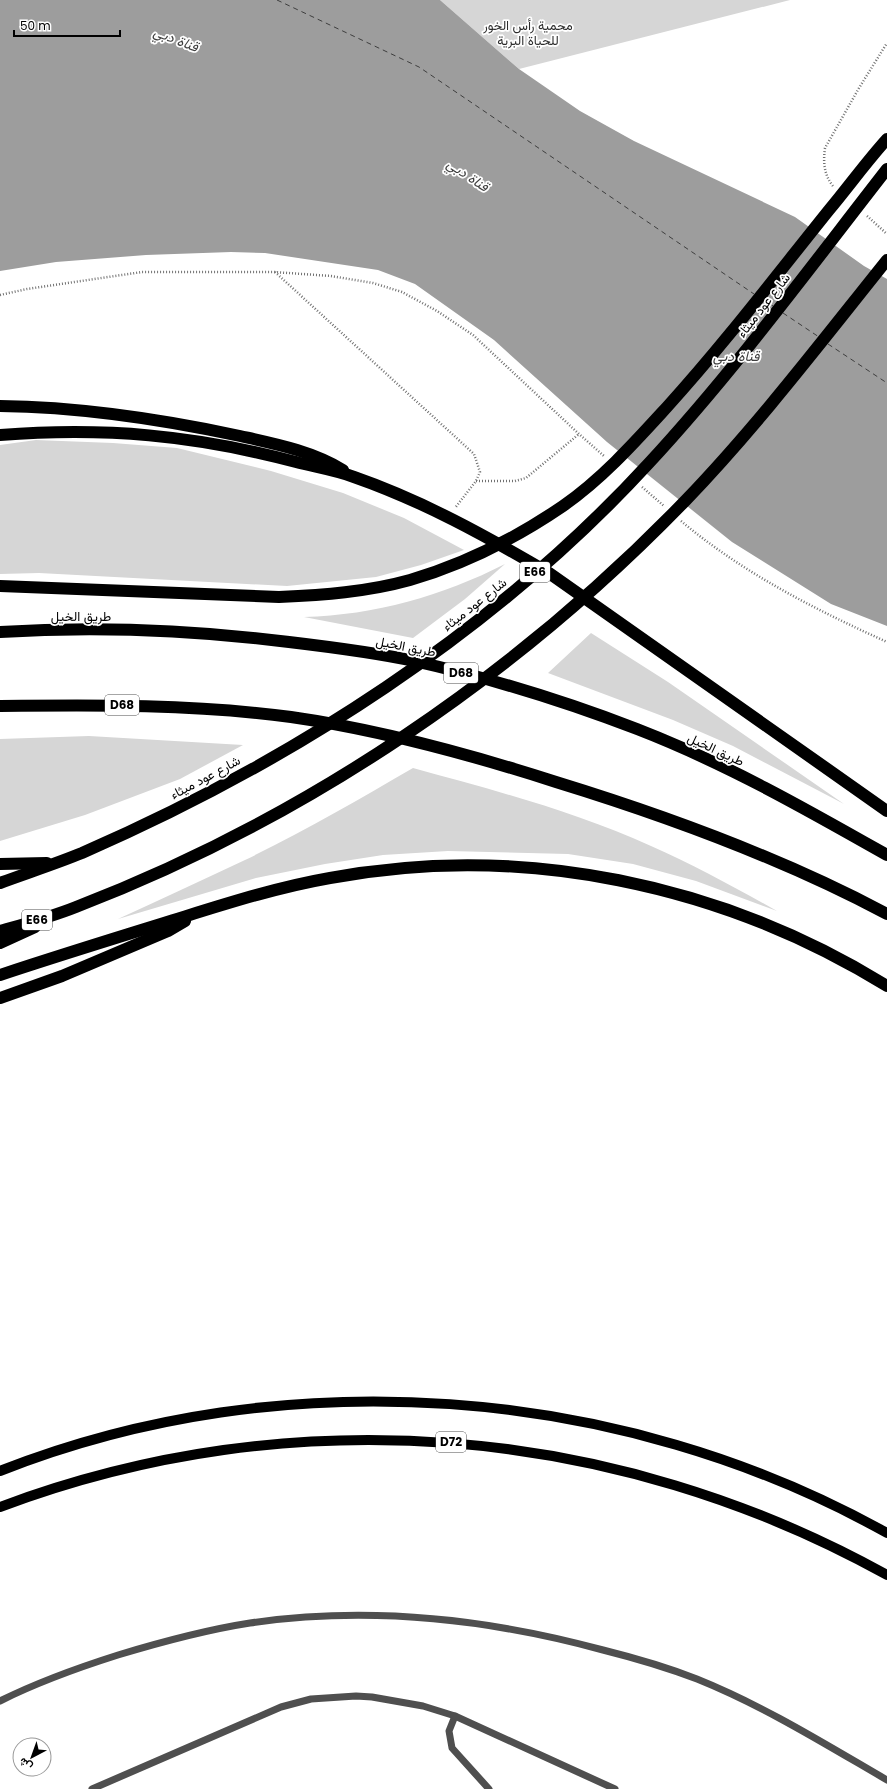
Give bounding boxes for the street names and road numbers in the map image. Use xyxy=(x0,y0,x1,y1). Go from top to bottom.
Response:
street label: شارع عود ميثاء xyxy=(732,269,795,342)
road number: E66 xyxy=(520,562,550,582)
street label: شارع عود ميثاء xyxy=(438,573,511,636)
street label: طريق الخيل xyxy=(51,607,111,626)
street label: طريق الخيل xyxy=(374,631,437,662)
road number: D68 xyxy=(444,663,478,683)
road number: D68 xyxy=(105,695,139,715)
street label: طريق الخيل xyxy=(684,728,747,771)
street label: شارع عود ميثاء xyxy=(167,751,244,804)
road number: E66 xyxy=(22,910,52,930)
road number: D72 xyxy=(436,1432,466,1452)

